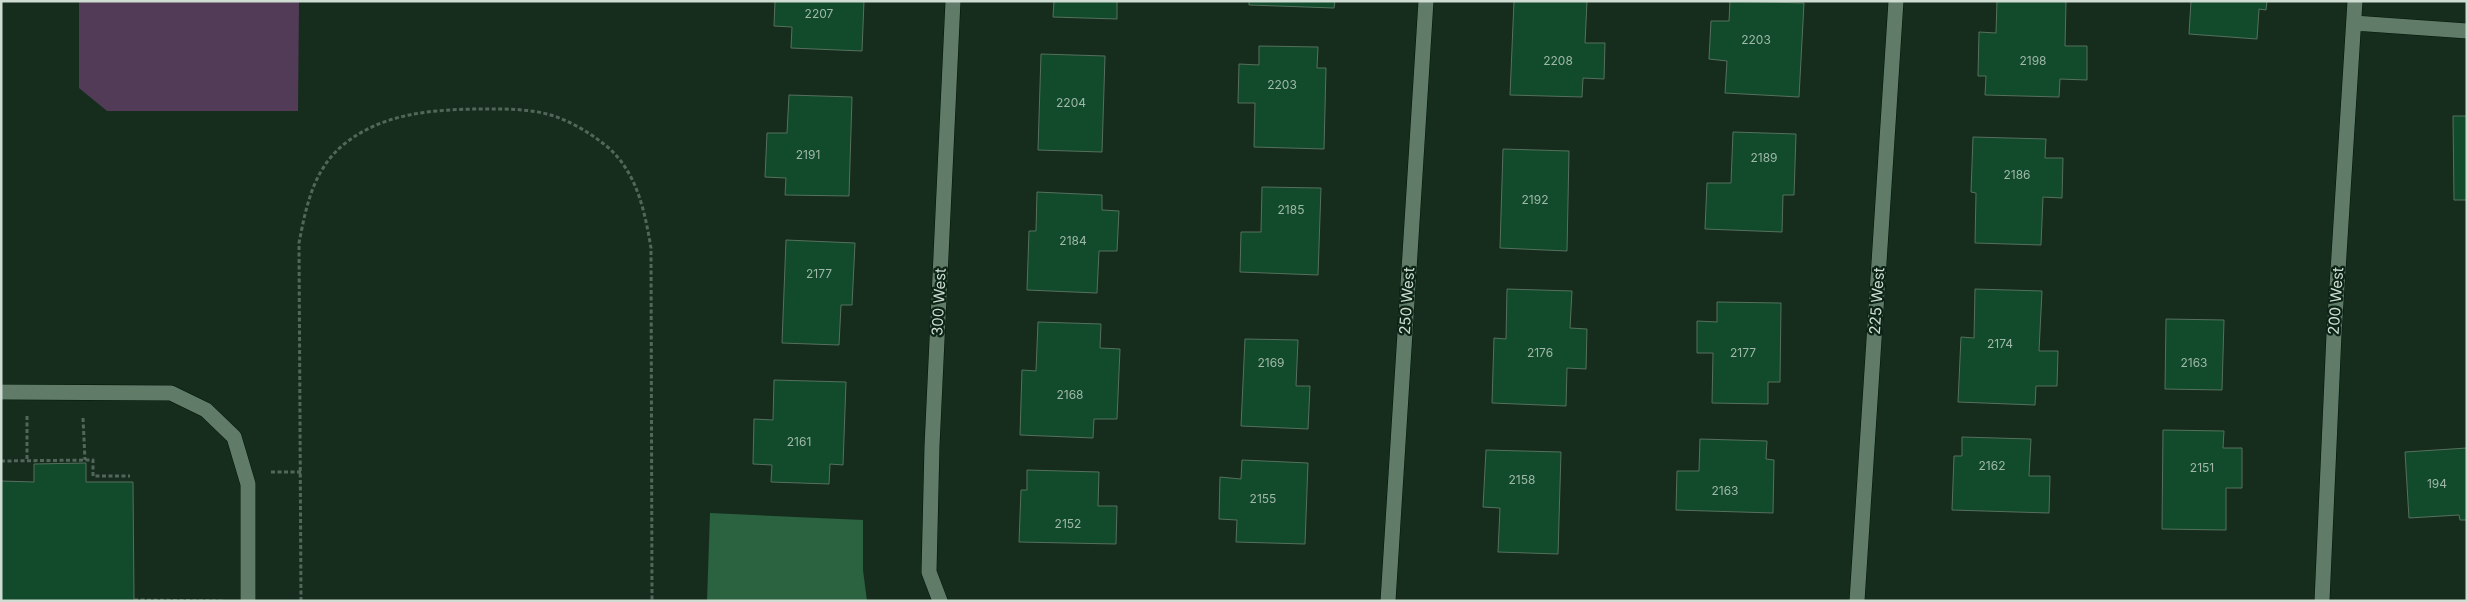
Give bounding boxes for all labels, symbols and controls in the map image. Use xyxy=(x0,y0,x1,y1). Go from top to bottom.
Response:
house number: 2207 xyxy=(805,6,834,21)
house number: 2203 xyxy=(1741,32,1771,47)
house number: 2208 xyxy=(1543,53,1573,68)
house number: 2198 xyxy=(2019,53,2047,68)
house number: 2203 xyxy=(1267,77,1297,92)
house number: 2204 xyxy=(1056,95,1086,110)
house number: 2191 xyxy=(796,147,820,162)
house number: 2189 xyxy=(1750,150,1778,165)
house number: 2186 xyxy=(2003,167,2031,182)
house number: 2192 xyxy=(1522,192,1548,207)
house number: 2185 xyxy=(1278,202,1304,217)
house number: 2184 xyxy=(1059,233,1087,248)
house number: 2177 xyxy=(806,266,832,281)
street label: 200 West xyxy=(2324,266,2347,335)
street label: 300 West xyxy=(927,267,950,336)
street label: 250 West xyxy=(1395,267,1418,335)
street label: 225 West xyxy=(1865,267,1888,335)
house number: 2174 xyxy=(1987,336,2013,351)
house number: 2176 xyxy=(1527,345,1553,360)
house number: 2177 xyxy=(1730,345,1756,360)
house number: 2169 xyxy=(1257,355,1285,370)
house number: 2163 xyxy=(2180,355,2208,370)
house number: 2168 xyxy=(1056,387,1084,402)
house number: 2161 xyxy=(787,434,811,449)
house number: 2162 xyxy=(1979,458,2005,473)
house number: 2151 xyxy=(2190,460,2214,475)
house number: 2158 xyxy=(1509,472,1535,487)
house number: 194 xyxy=(2427,476,2447,491)
house number: 2163 xyxy=(1711,483,1739,498)
house number: 2155 xyxy=(1250,491,1276,506)
house number: 2152 xyxy=(1055,516,1081,531)

